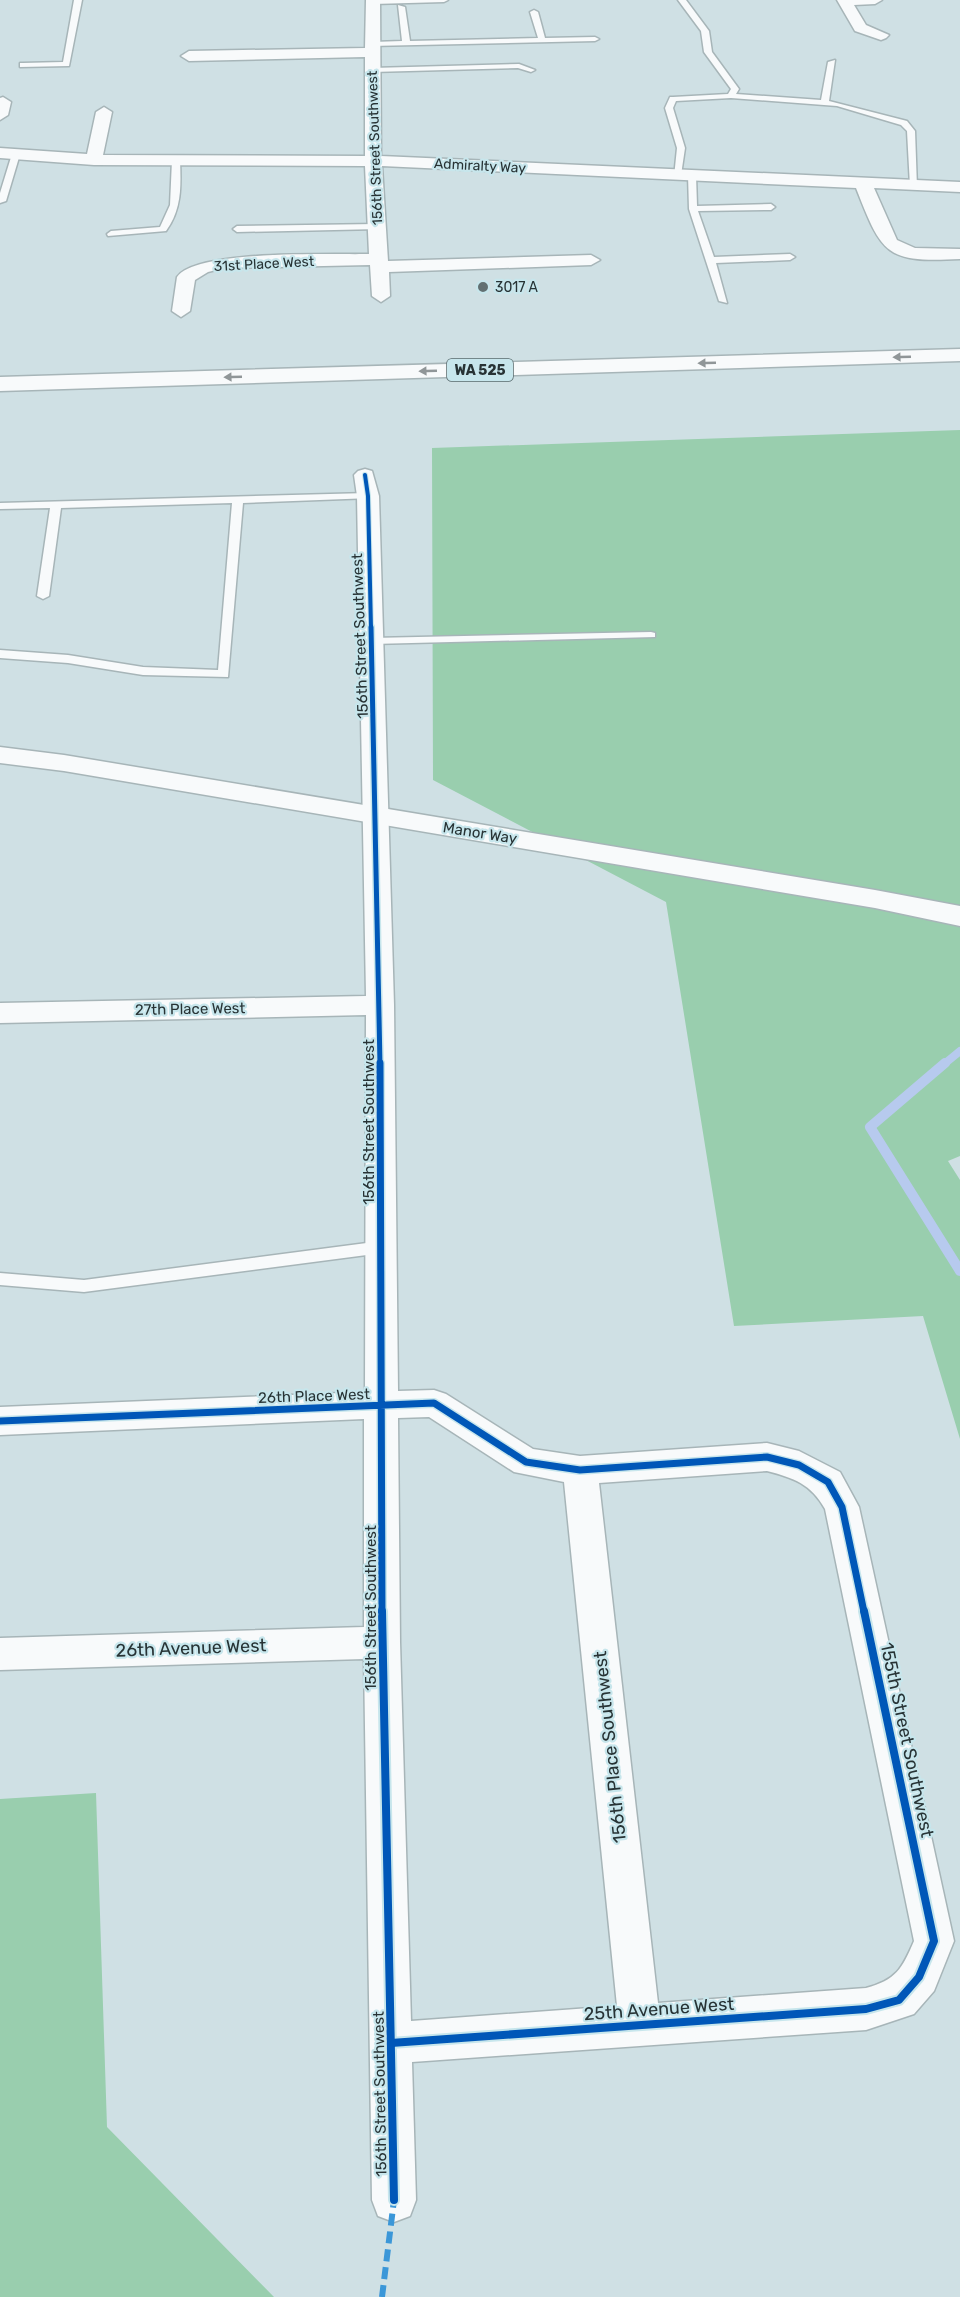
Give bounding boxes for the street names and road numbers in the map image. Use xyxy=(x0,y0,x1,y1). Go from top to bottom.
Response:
street label: 156th Street Southwest xyxy=(364,70,386,226)
street label: Admiralty Way xyxy=(434,155,527,177)
street label: 31st Place West xyxy=(213,253,315,275)
road number: WA 525 xyxy=(447,359,513,381)
street label: 156th Street Southwest xyxy=(348,553,372,719)
street label: Manor Way xyxy=(442,818,518,848)
street label: 27th Place West xyxy=(135,999,246,1019)
street label: 156th Street Southwest xyxy=(360,1039,378,1205)
street label: 26th Place West xyxy=(258,1385,370,1407)
street label: 156th Street Southwest xyxy=(362,1525,380,1691)
street label: 26th Avenue West xyxy=(115,1634,267,1662)
street label: 155th Street Southwest xyxy=(876,1641,938,1839)
street label: 156th Place Southwest xyxy=(589,1650,631,1844)
street label: 25th Avenue West xyxy=(583,1993,735,2025)
street label: 156th Street Southwest xyxy=(370,2011,390,2177)

